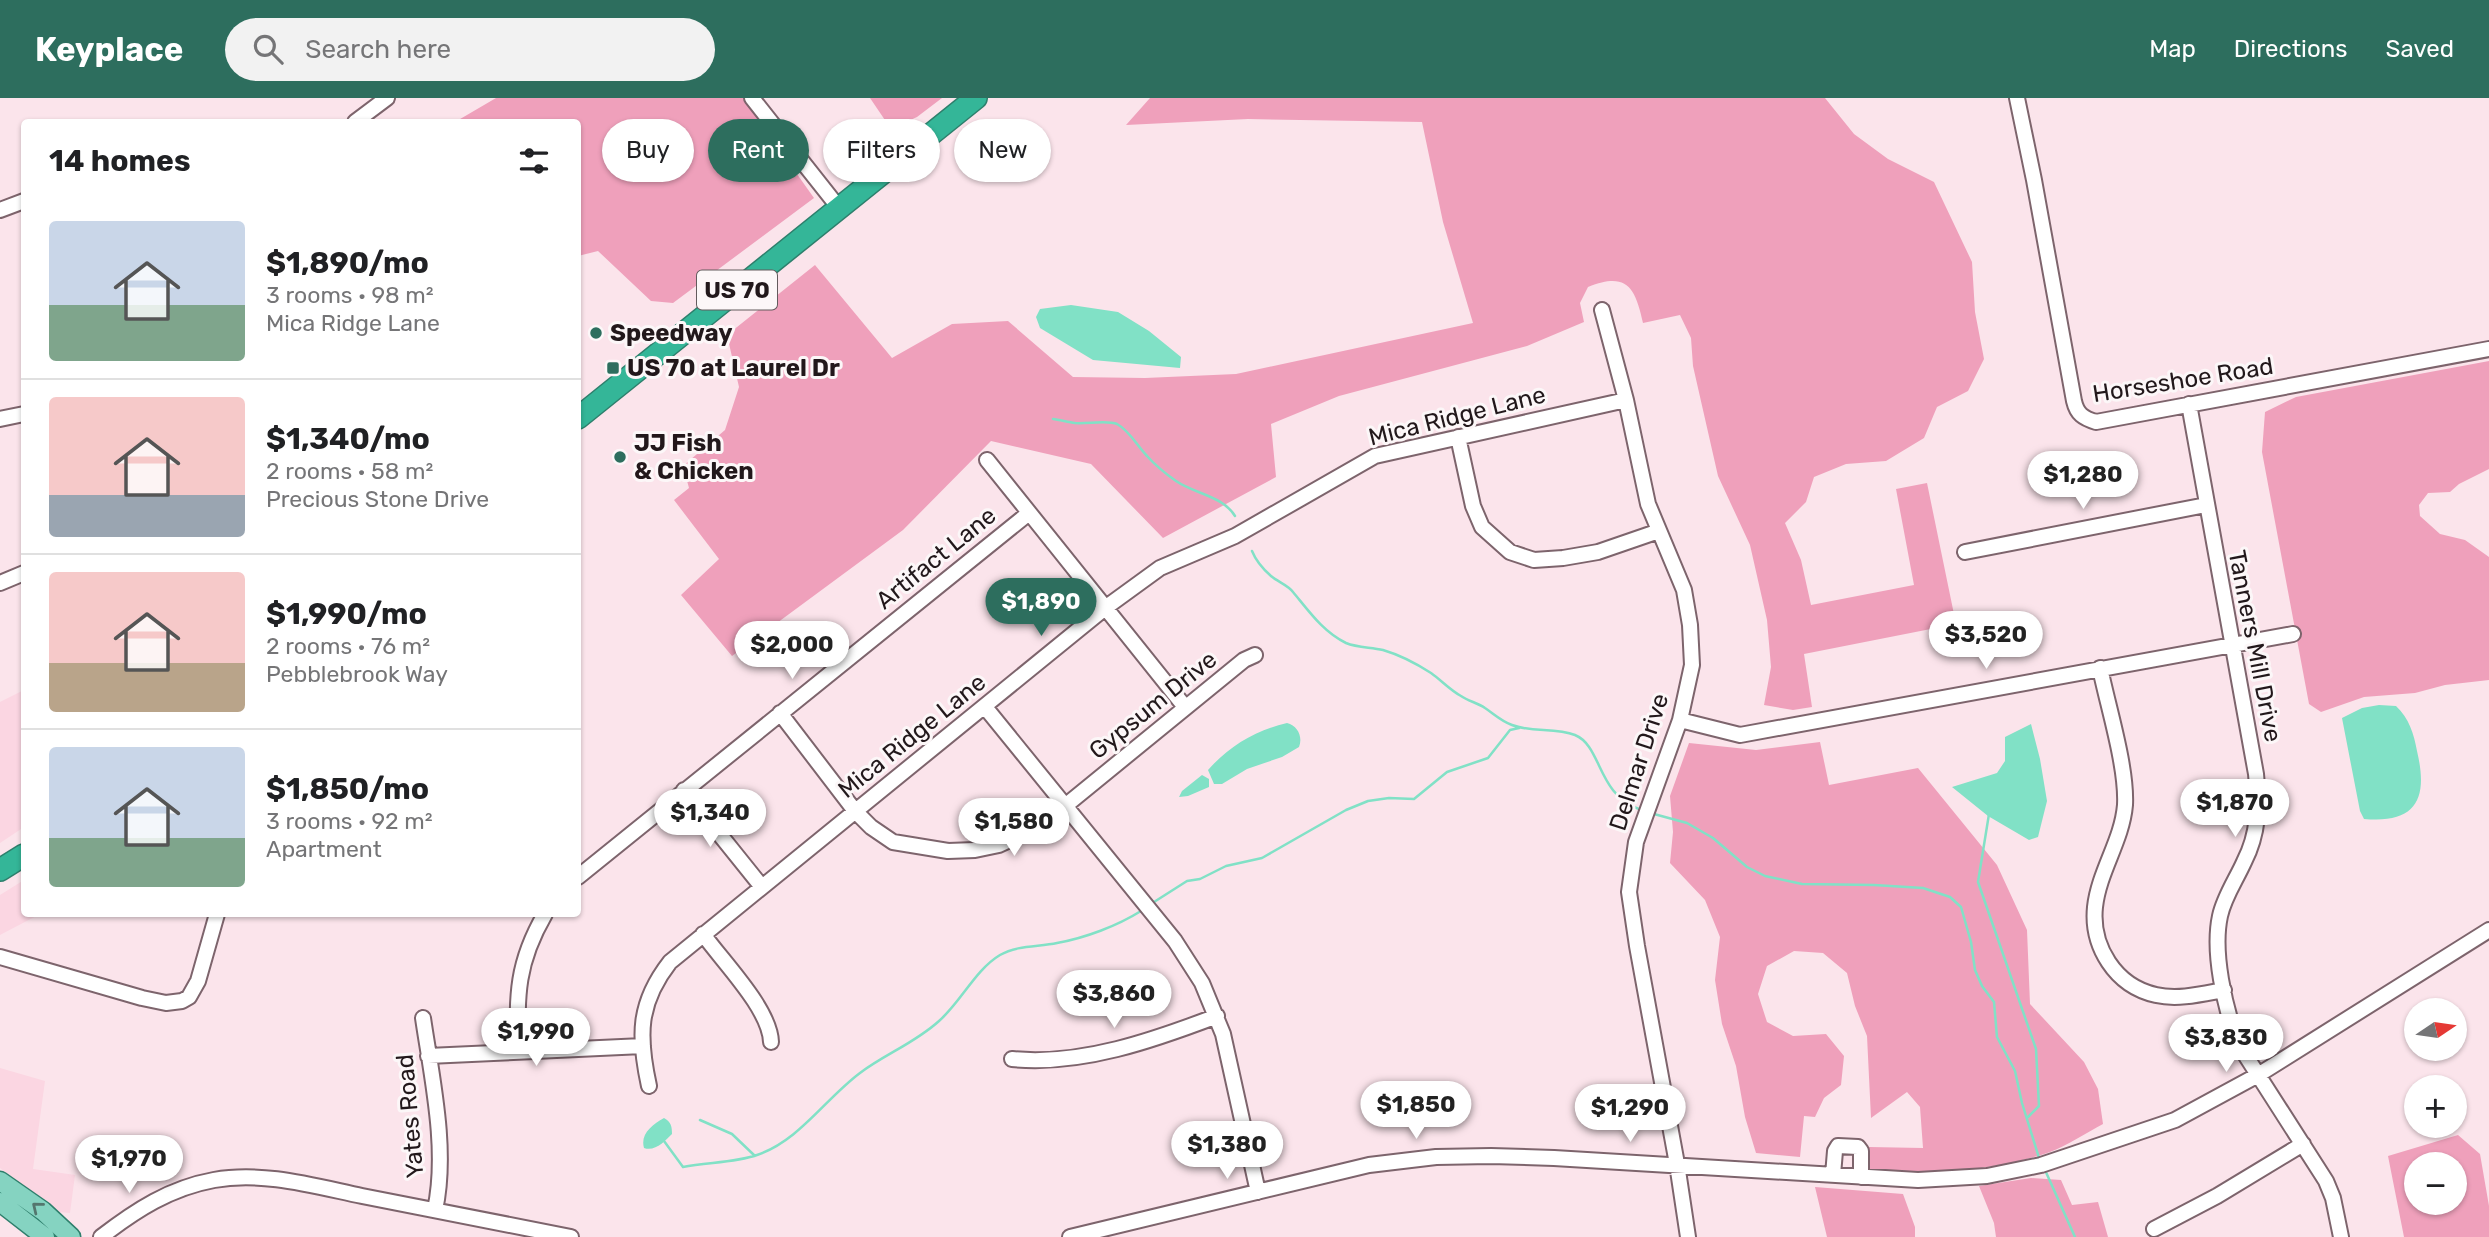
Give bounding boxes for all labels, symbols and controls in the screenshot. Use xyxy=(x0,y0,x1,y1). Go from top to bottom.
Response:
search box xyxy=(225,18,715,81)
text: Keyplace xyxy=(35,30,183,69)
icon: search xyxy=(249,30,287,68)
text: Search here xyxy=(305,34,451,65)
text: Map xyxy=(2149,35,2196,63)
text: Directions xyxy=(2234,35,2347,63)
text: Saved xyxy=(2385,35,2454,63)
chip: Buy xyxy=(602,119,694,182)
chip: Rent xyxy=(708,119,809,182)
chip: Filters xyxy=(823,119,940,182)
chip: New xyxy=(954,119,1051,182)
icon: filters xyxy=(515,142,553,180)
text: 14 homes xyxy=(49,143,191,179)
text: $1,890/mo xyxy=(266,245,429,281)
icon: home xyxy=(105,249,189,333)
road number: US 70 xyxy=(697,270,777,309)
text: 3 rooms · 98 m² xyxy=(266,281,434,309)
text: Mica Ridge Lane xyxy=(266,309,440,337)
place label: Speedway xyxy=(610,319,732,347)
marker: Speedway xyxy=(588,325,604,341)
street label: Horseshoe Road xyxy=(2091,352,2275,408)
place label: US 70 at Laurel Dr xyxy=(627,354,840,382)
marker: US 70 at Laurel Dr xyxy=(605,360,621,376)
street label: Mica Ridge Lane xyxy=(1366,380,1548,452)
text: $1,340/mo xyxy=(266,421,430,457)
icon: home xyxy=(105,425,189,509)
place label: JJ Fish & Chicken xyxy=(634,429,754,485)
marker: JJ Fish & Chicken xyxy=(612,449,628,465)
pin: $1,280 xyxy=(2026,452,2140,511)
text: 2 rooms · 58 m² xyxy=(266,457,433,485)
text: $1,280 xyxy=(2043,460,2123,488)
text: Precious Stone Drive xyxy=(266,485,489,513)
street label: Artifact Lane xyxy=(870,501,1002,615)
street label: Tanners Mill Drive xyxy=(2223,548,2287,744)
pin: $1,890 xyxy=(984,578,1098,638)
text: $1,890 xyxy=(1001,587,1081,615)
text: $1,990/mo xyxy=(266,596,427,632)
icon: home xyxy=(105,600,189,684)
pin: $3,520 xyxy=(1929,612,2043,671)
text: $3,520 xyxy=(1945,620,2027,648)
pin: $2,000 xyxy=(735,622,849,681)
text: $2,000 xyxy=(750,630,834,658)
text: 2 rooms · 76 m² xyxy=(266,632,430,660)
street label: Gypsum Drive xyxy=(1084,645,1222,765)
text: Pebblebrook Way xyxy=(266,660,448,688)
street label: Mica Ridge Lane xyxy=(833,668,991,804)
street label: Delmar Drive xyxy=(1604,690,1674,834)
text: $1,850/mo xyxy=(266,771,429,807)
icon: home xyxy=(105,775,189,859)
pin: $1,870 xyxy=(2178,780,2292,839)
text: $1,870 xyxy=(2196,788,2274,816)
pin: $1,340 xyxy=(653,790,767,849)
text: $1,340 xyxy=(670,798,750,826)
pin: $1,580 xyxy=(957,798,1071,858)
text: 3 rooms · 92 m² xyxy=(266,807,432,835)
text: $1,580 xyxy=(974,807,1054,835)
text: Apartment xyxy=(266,835,382,863)
pin: $3,860 xyxy=(1057,970,1171,1030)
text: $3,860 xyxy=(1073,979,1156,1007)
north arrow xyxy=(2404,998,2468,1060)
map controls xyxy=(2404,998,2467,1215)
pin: $1,990 xyxy=(479,1009,593,1068)
pin: $3,830 xyxy=(2169,1014,2283,1074)
text: $1,990 xyxy=(497,1017,575,1045)
text: $3,830 xyxy=(2184,1023,2268,1051)
street label: Yates Road xyxy=(391,1053,429,1179)
button: + xyxy=(2404,1075,2467,1138)
pin: $1,850 xyxy=(1359,1082,1473,1141)
pin: $1,290 xyxy=(1573,1084,1687,1144)
text: $1,850 xyxy=(1376,1090,1456,1118)
text: $1,290 xyxy=(1591,1093,1669,1121)
pin: $1,380 xyxy=(1170,1122,1284,1181)
text: $1,380 xyxy=(1187,1130,1267,1158)
pin: $1,970 xyxy=(72,1136,186,1195)
text: $1,970 xyxy=(91,1144,167,1172)
button: − xyxy=(2404,1152,2467,1215)
one-way arrow xyxy=(32,1203,45,1215)

